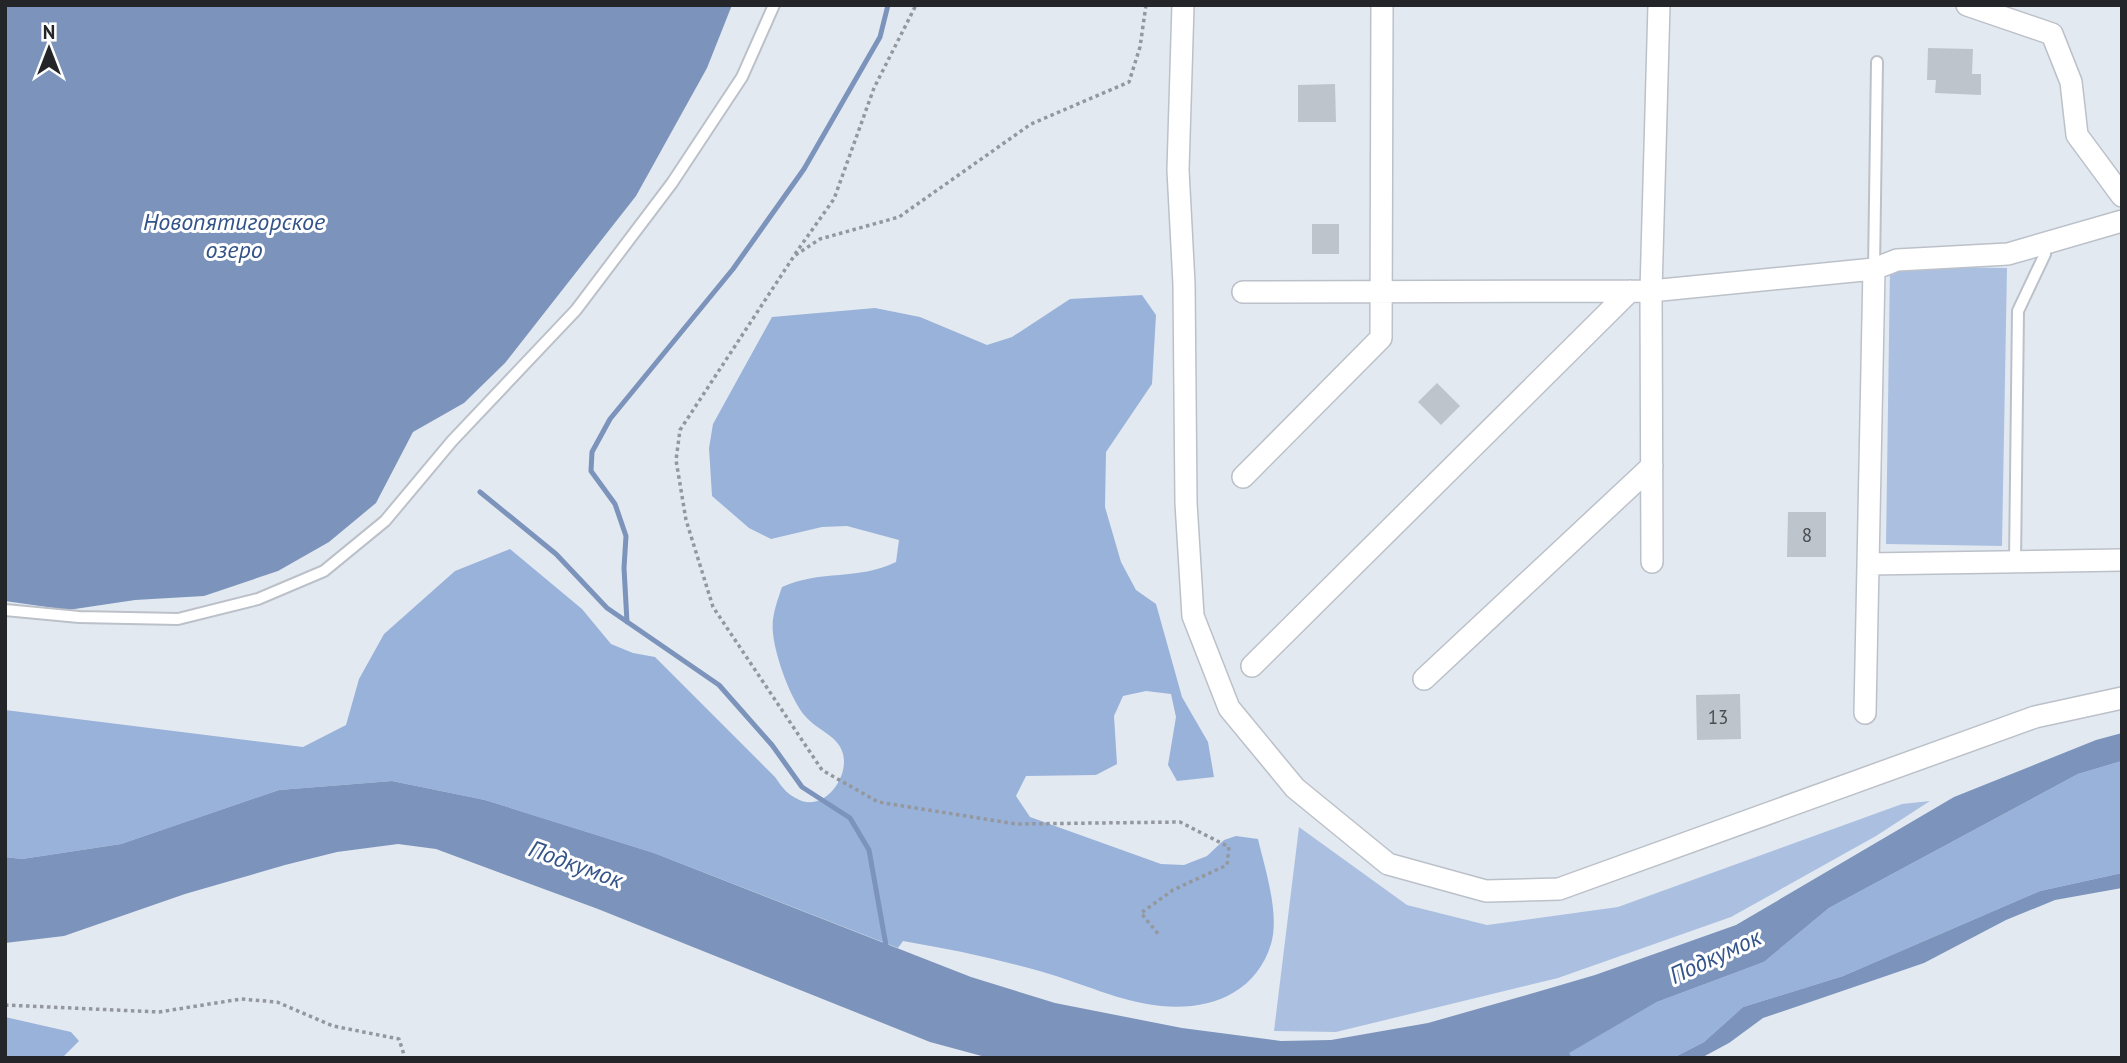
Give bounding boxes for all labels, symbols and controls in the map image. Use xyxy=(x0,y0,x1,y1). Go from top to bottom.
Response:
north arrow xyxy=(14,14,84,84)
text: N xyxy=(43,20,55,44)
water label: Новопятигорское озеро xyxy=(143,206,325,265)
house number: 8 xyxy=(1802,523,1812,547)
house number: 13 xyxy=(1708,705,1728,729)
water label: Подкумок xyxy=(525,833,628,896)
water label: Подкумок xyxy=(1664,921,1767,991)

